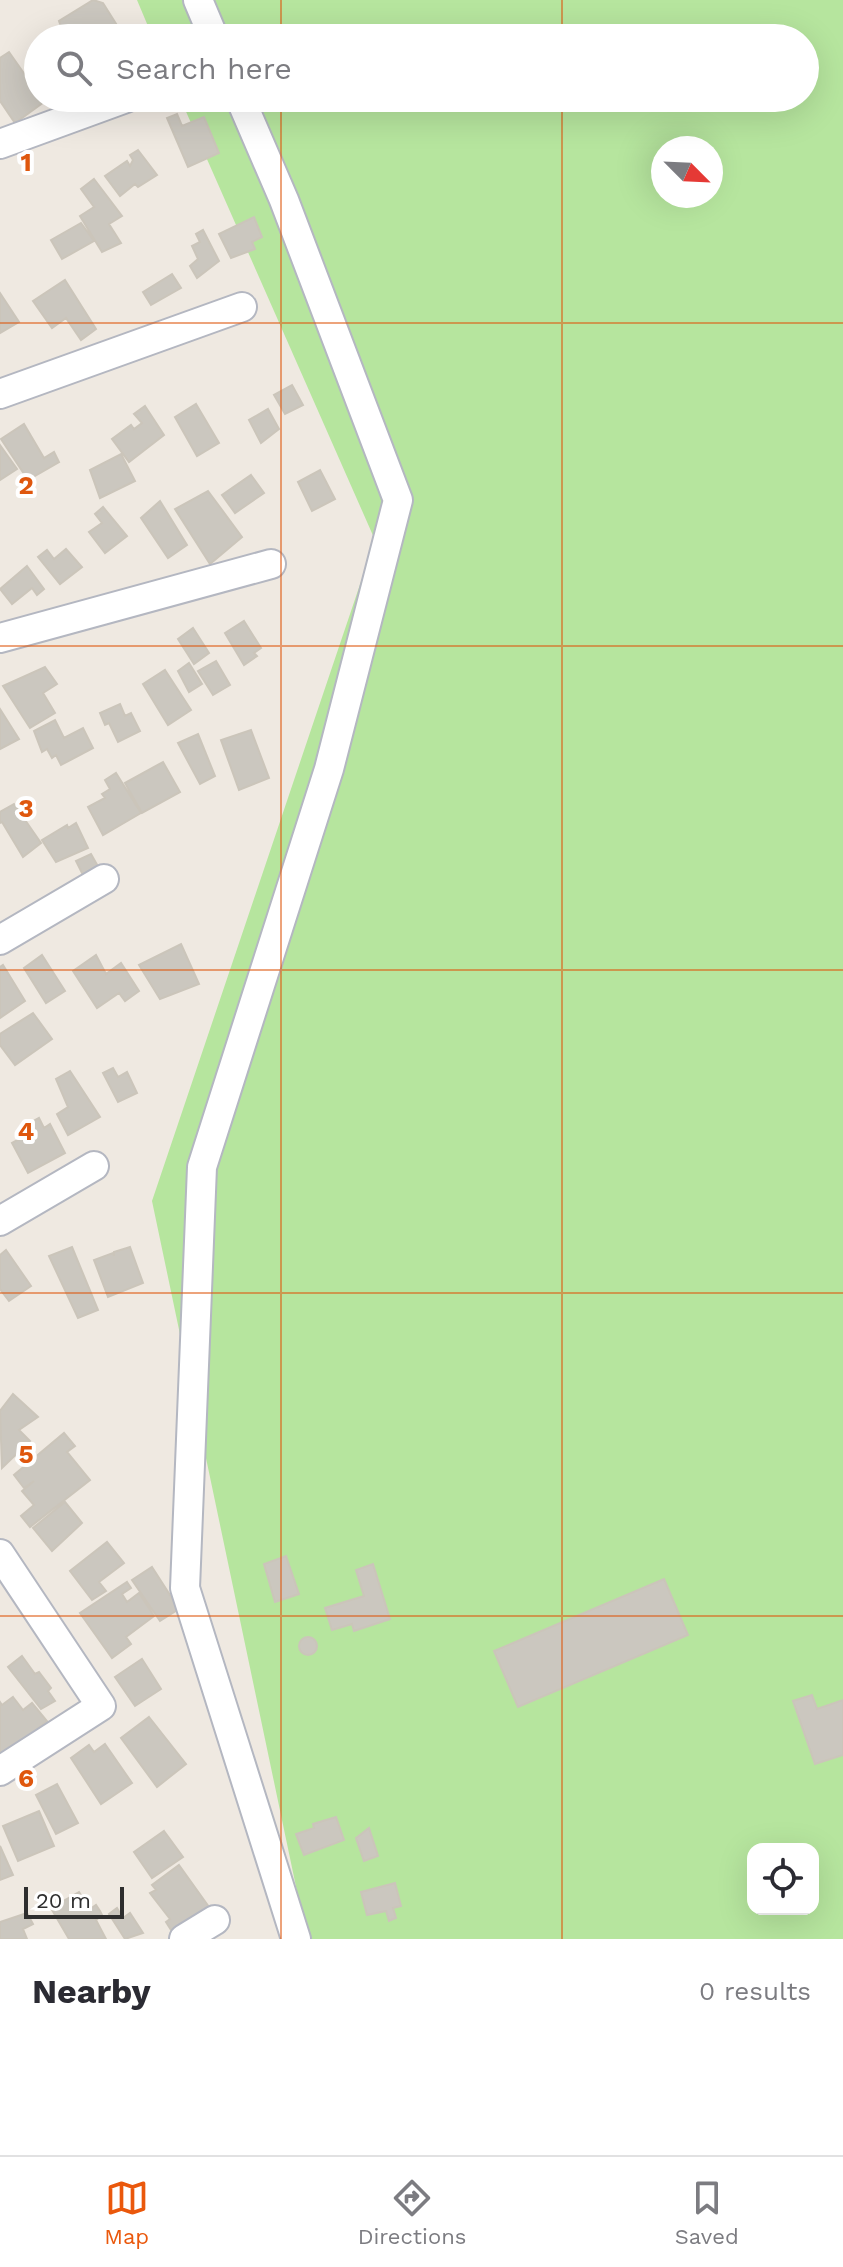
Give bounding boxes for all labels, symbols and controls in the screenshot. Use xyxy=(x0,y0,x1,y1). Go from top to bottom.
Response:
search box xyxy=(24,24,819,112)
icon: search xyxy=(52,46,96,90)
text: Search here xyxy=(116,51,292,86)
north arrow xyxy=(651,136,723,208)
text: 1 xyxy=(20,147,32,177)
text: 2 xyxy=(18,470,34,500)
text: 3 xyxy=(18,793,34,823)
text: 4 xyxy=(18,1116,35,1146)
text: 5 xyxy=(18,1439,34,1469)
text: 6 xyxy=(18,1763,34,1793)
map controls xyxy=(747,1843,819,1915)
button: locate xyxy=(747,1843,819,1915)
scale bar xyxy=(24,1883,124,1919)
text: 20 m xyxy=(36,1888,91,1913)
text: Nearby xyxy=(32,1971,151,2011)
text: 0 results xyxy=(699,1976,811,2006)
tab: Map xyxy=(104,2176,149,2249)
tab: Directions xyxy=(358,2176,466,2249)
tab: Saved xyxy=(675,2176,739,2249)

